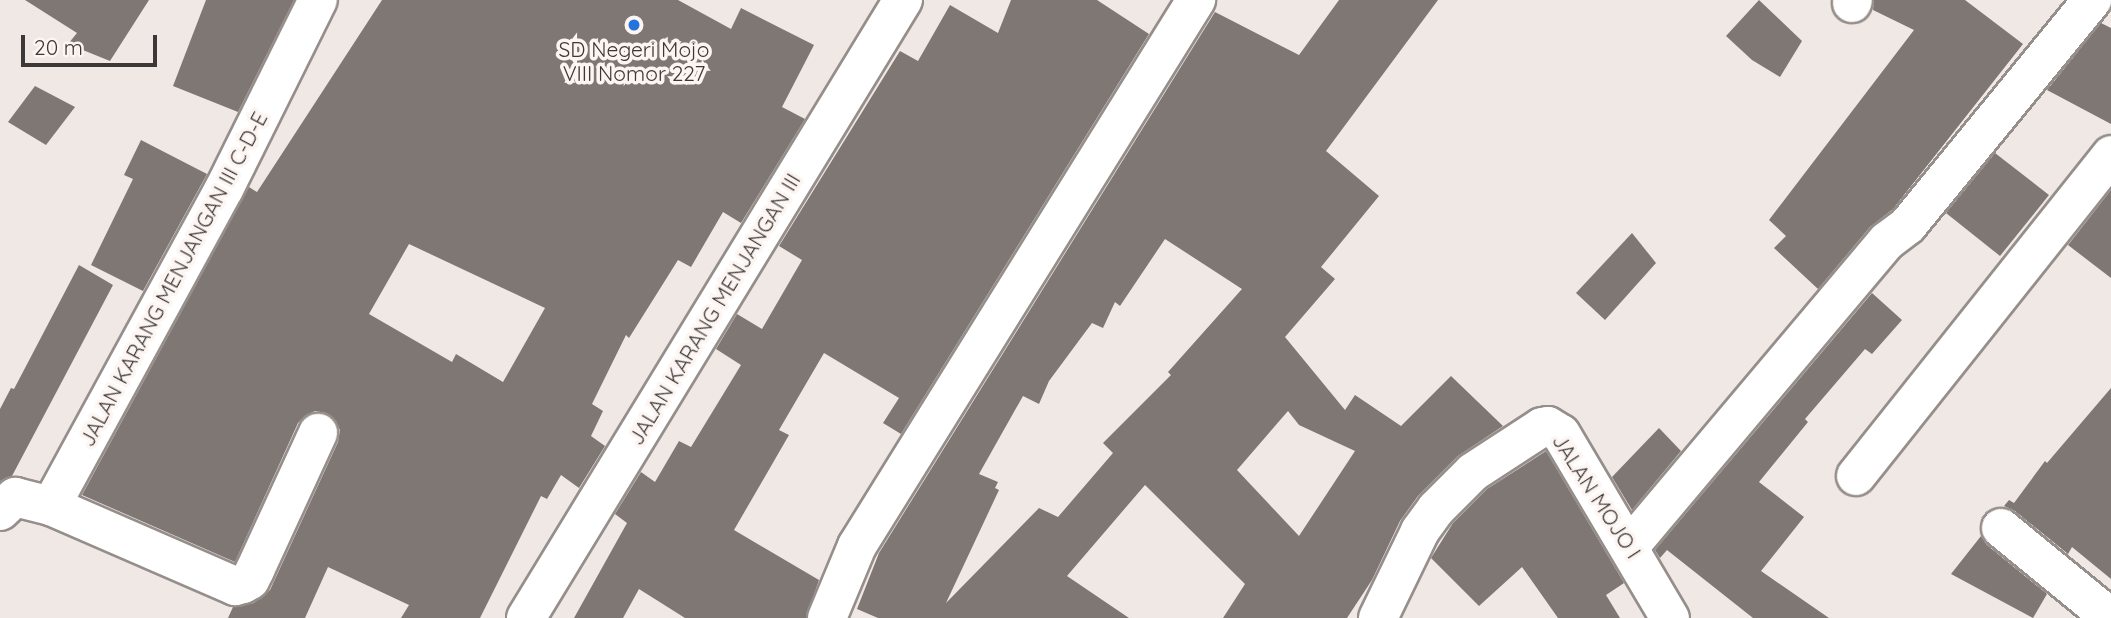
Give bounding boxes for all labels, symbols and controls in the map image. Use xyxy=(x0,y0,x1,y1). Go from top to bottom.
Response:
marker: SD Negeri Mojo VIII Nomor 227 xyxy=(626,17,642,33)
scale bar xyxy=(24,21,161,65)
text: 20 m xyxy=(34,34,83,60)
place label: SD Negeri Mojo VIII Nomor 227 xyxy=(559,36,709,86)
street label: JALAN KARANG MENJANGAN III C-D-E xyxy=(74,108,272,450)
street label: JALAN KARANG MENJANGAN III xyxy=(623,169,805,449)
street label: JALAN MOJO I xyxy=(1547,429,1647,563)

